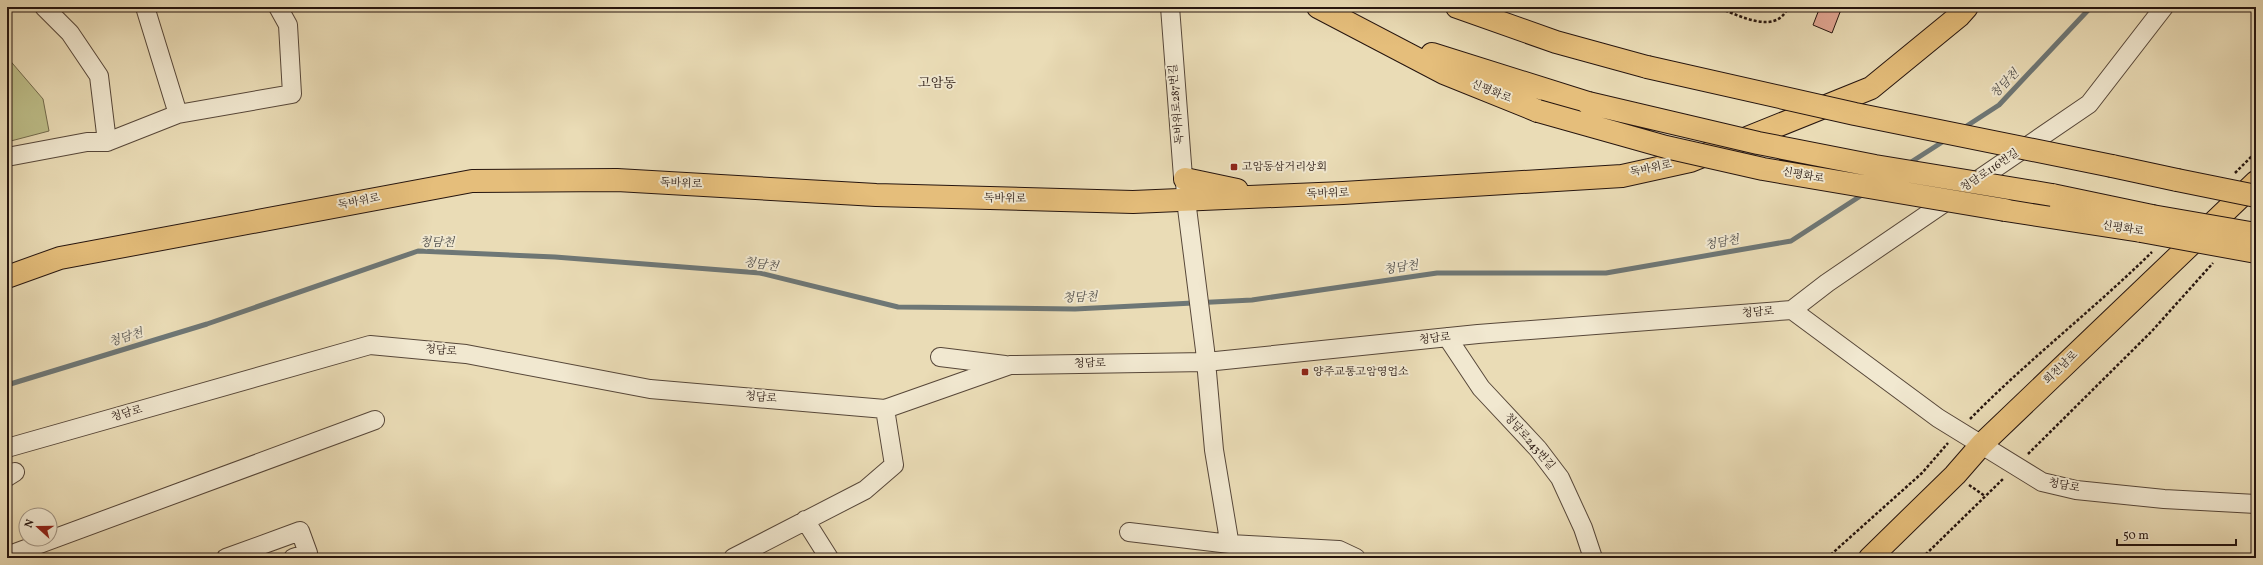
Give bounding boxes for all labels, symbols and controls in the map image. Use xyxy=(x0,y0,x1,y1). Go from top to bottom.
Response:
street label: 독바위로287번길 xyxy=(1166,63,1188,145)
water label: 청담천 xyxy=(1987,65,2024,102)
district label: 고암동 xyxy=(918,75,956,93)
street label: 신평화로 xyxy=(1468,77,1514,107)
street label: 청담로116번길 xyxy=(1958,146,2022,196)
street label: 독바위로 xyxy=(1629,157,1674,181)
place label: 고암동삼거리상회 xyxy=(1242,160,1327,175)
marker: 고암동삼거리상회 xyxy=(1229,162,1239,172)
street label: 신평화로 xyxy=(1781,165,1826,187)
street label: 독바위로 xyxy=(659,175,703,193)
street label: 독바위로 xyxy=(1306,186,1350,202)
street label: 독바위로 xyxy=(337,191,382,213)
street label: 독바위로 xyxy=(984,191,1027,207)
street label: 신평화로 xyxy=(2101,218,2146,240)
water label: 청담천 xyxy=(1703,232,1742,254)
water label: 청담천 xyxy=(419,235,456,251)
water label: 청담천 xyxy=(743,254,781,276)
water label: 청담천 xyxy=(1383,257,1421,278)
water label: 청담천 xyxy=(1062,289,1099,307)
street label: 청담로 xyxy=(1742,304,1775,322)
water label: 청담천 xyxy=(107,325,146,351)
street label: 청담로 xyxy=(1418,330,1452,348)
street label: 청담로 xyxy=(424,342,458,360)
street label: 회천남로 xyxy=(2040,348,2082,388)
street label: 청담로 xyxy=(1074,356,1106,372)
place label: 양주교통고암영업소 xyxy=(1313,365,1409,380)
marker: 양주교통고암영업소 xyxy=(1300,367,1310,377)
street label: 청담로 xyxy=(744,389,778,407)
street label: 청담로 xyxy=(110,402,145,426)
street label: 청담로243번길 xyxy=(1500,410,1558,474)
street label: 청담로 xyxy=(2047,476,2081,496)
north arrow xyxy=(18,507,58,547)
text: N xyxy=(22,518,38,530)
scale bar xyxy=(2117,521,2236,547)
text: 50 m xyxy=(2123,528,2149,544)

